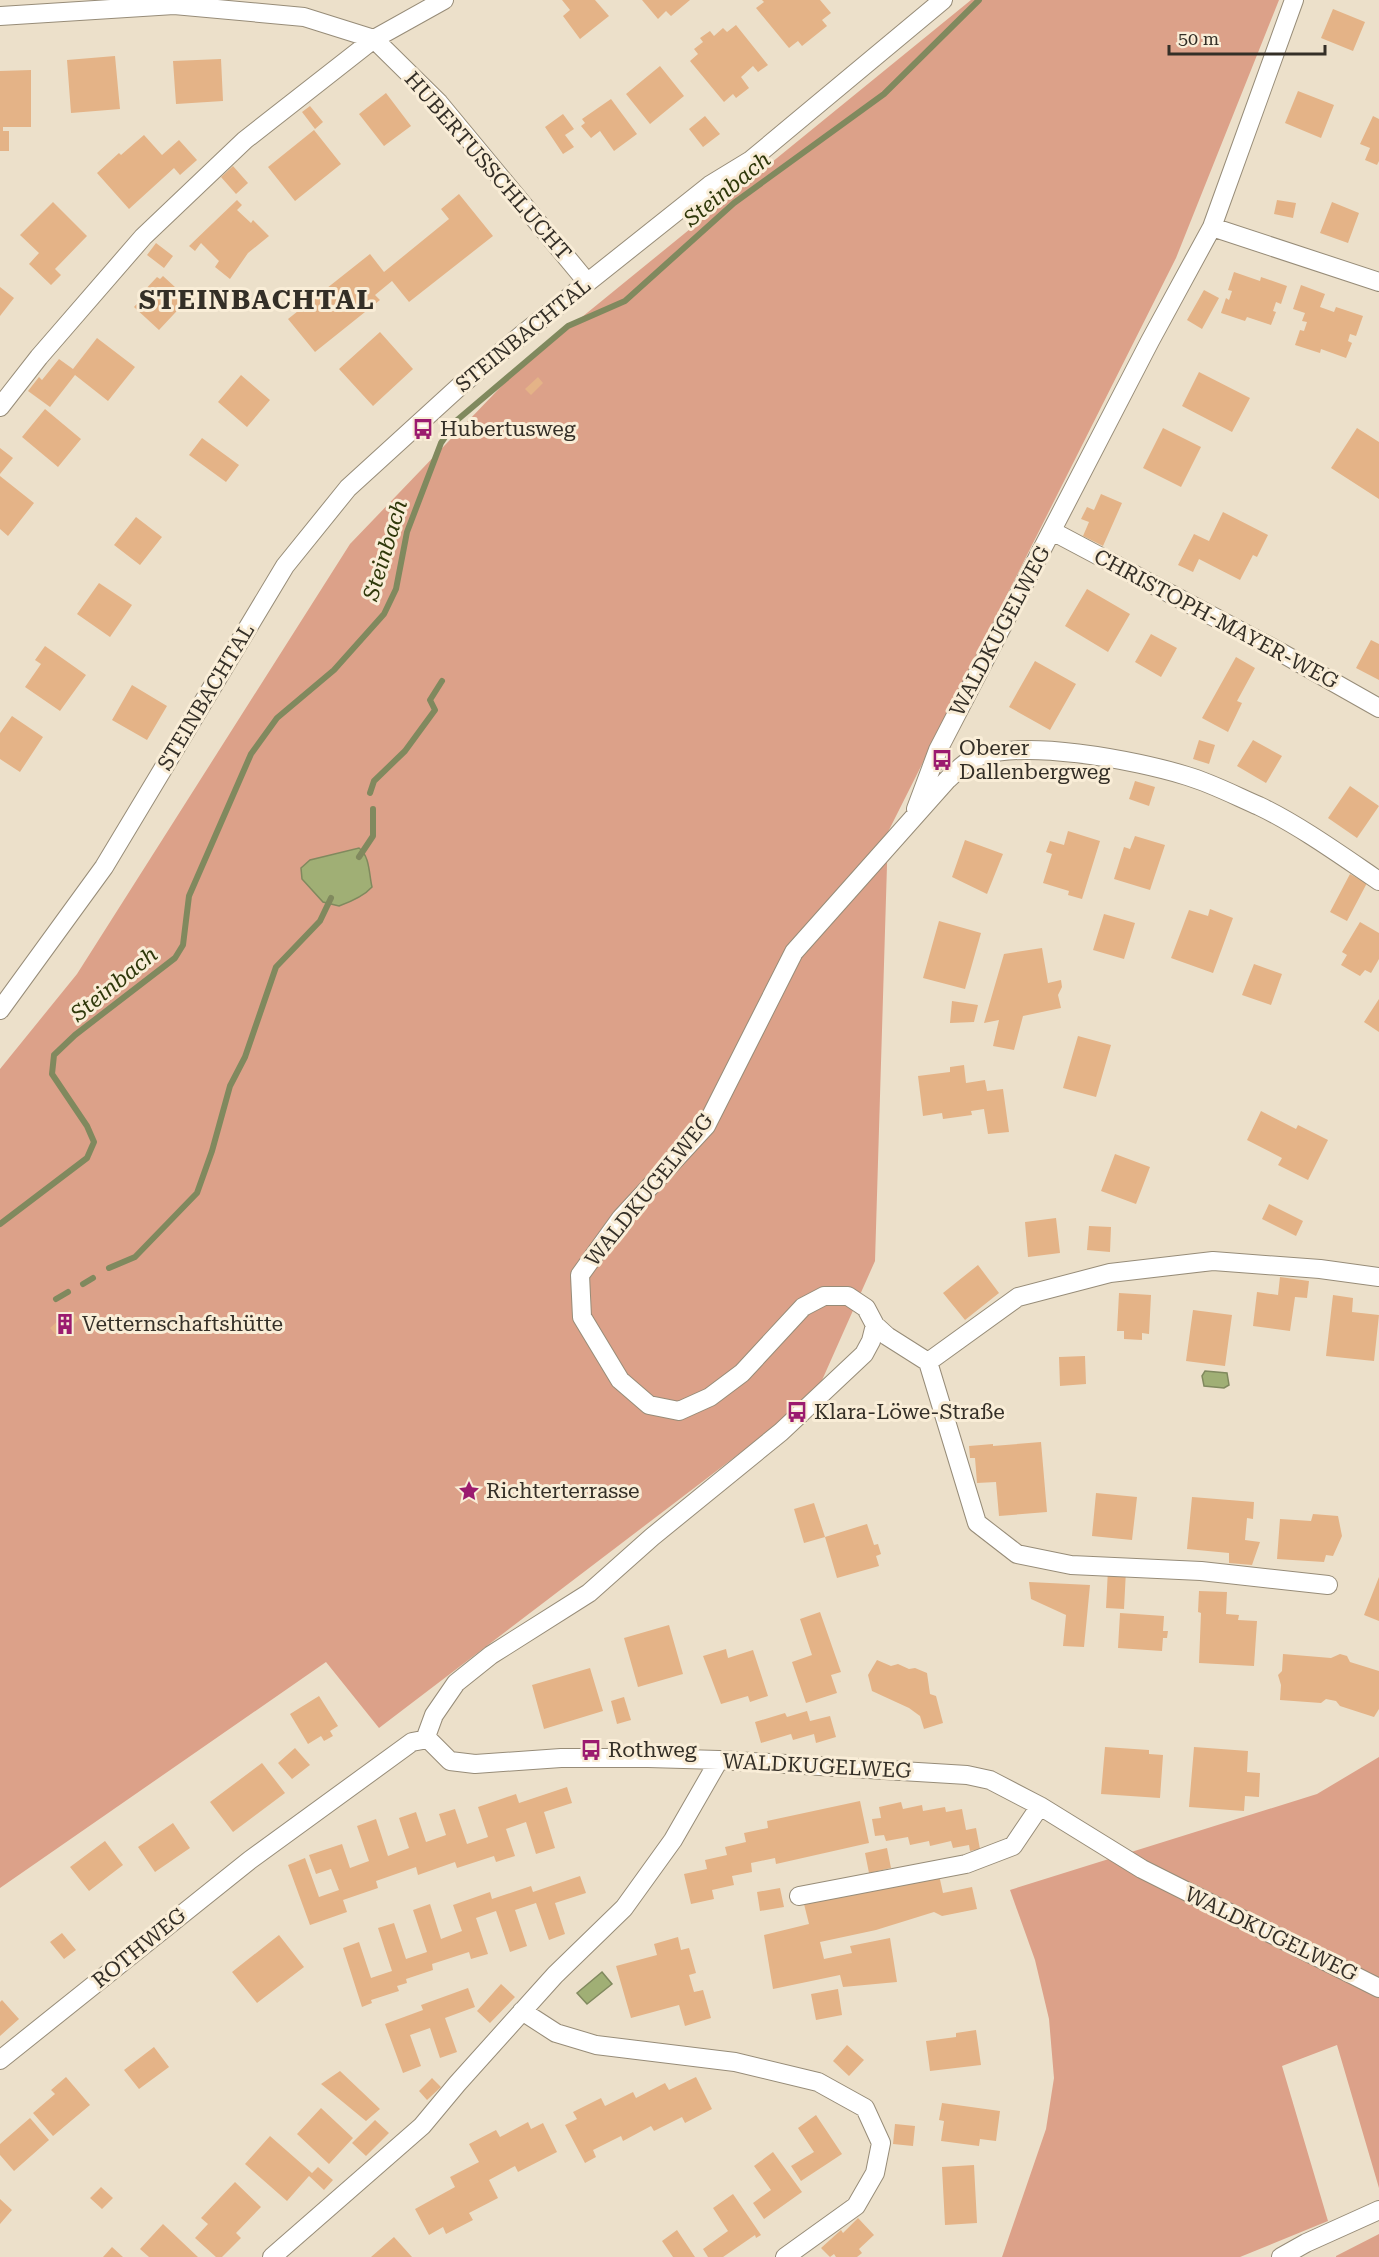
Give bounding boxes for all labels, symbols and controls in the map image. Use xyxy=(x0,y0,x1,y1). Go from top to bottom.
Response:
scale bar xyxy=(1169,18,1325,56)
text: 50 m xyxy=(1178,28,1219,49)
street label: HUBERTUSSCHLUCHT xyxy=(400,67,576,265)
water label: Steinbach xyxy=(678,147,775,232)
street label: STEINBACHTAL xyxy=(451,273,595,397)
district label: STEINBACHTAL xyxy=(139,284,375,316)
bus stop icon: Hubertusweg xyxy=(411,417,435,441)
place label: Hubertusweg xyxy=(440,417,576,441)
water label: Steinbach xyxy=(358,497,412,604)
street label: WALDKUGELWEG xyxy=(945,542,1055,720)
street label: CHRISTOPH-MAYER-WEG xyxy=(1090,544,1342,694)
street label: STEINBACHTAL xyxy=(153,619,259,775)
place label: Oberer Dallenbergweg xyxy=(959,736,1110,784)
bus stop icon: Oberer Dallenbergweg xyxy=(930,748,954,772)
water label: Steinbach xyxy=(65,942,162,1027)
street label: WALDKUGELWEG xyxy=(580,1109,718,1271)
building icon: Vetternschaftshütte xyxy=(53,1312,77,1336)
place label: Vetternschaftshütte xyxy=(82,1312,283,1336)
bus stop icon: Klara-Löwe-Straße xyxy=(785,1400,809,1424)
place label: Klara-Löwe-Straße xyxy=(814,1400,1005,1424)
place icon: Richterterrasse xyxy=(457,1479,481,1503)
place label: Richterterrasse xyxy=(486,1479,640,1503)
bus stop icon: Rothweg xyxy=(579,1738,603,1762)
place label: Rothweg xyxy=(608,1738,697,1762)
street label: WALDKUGELWEG xyxy=(722,1749,912,1783)
street label: WALDKUGELWEG xyxy=(1181,1882,1361,1986)
street label: ROTHWEG xyxy=(88,1903,190,1993)

